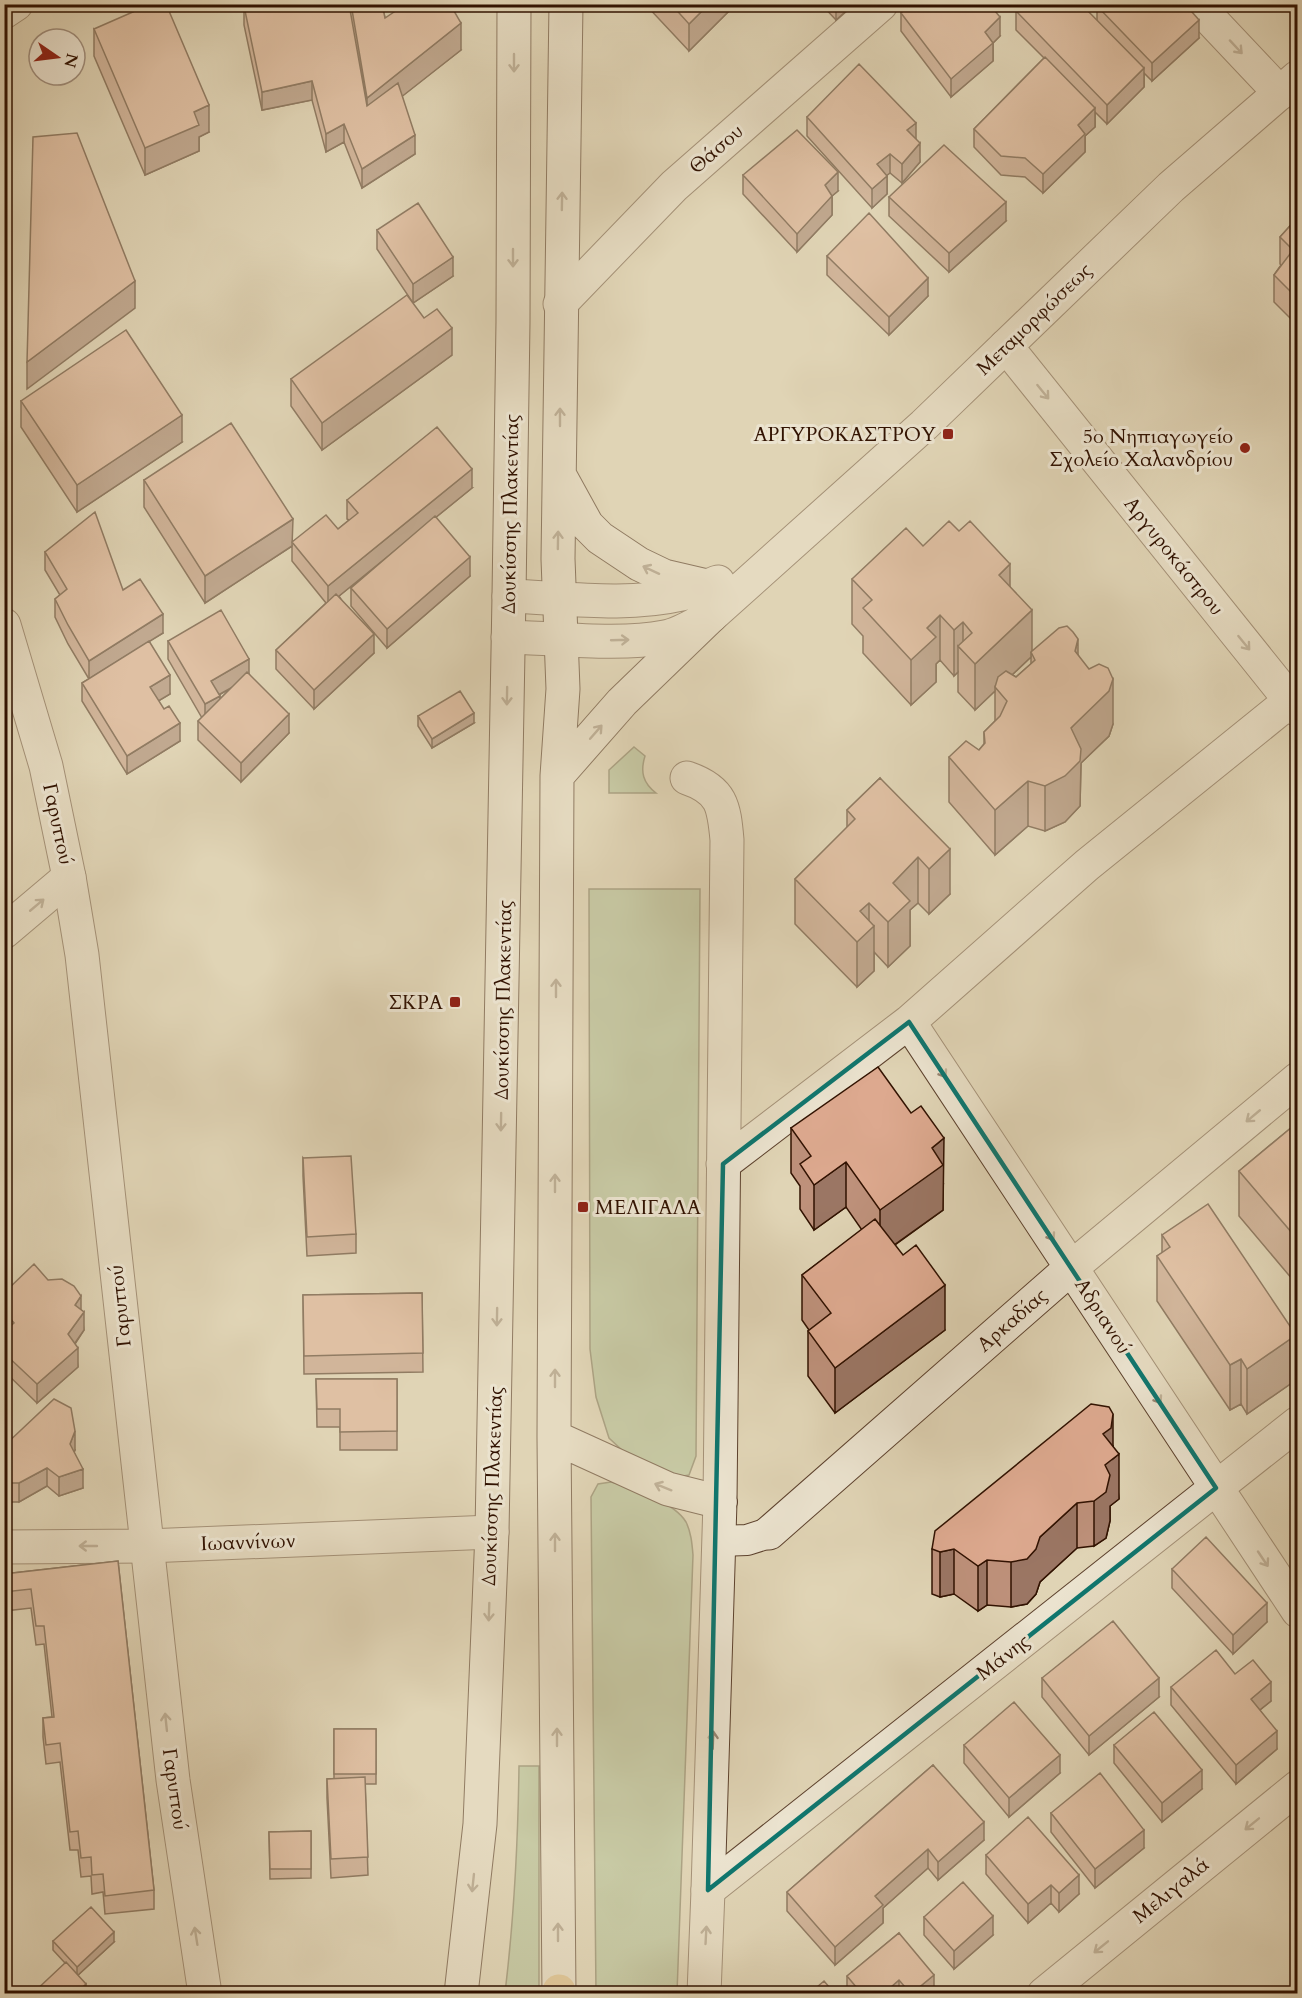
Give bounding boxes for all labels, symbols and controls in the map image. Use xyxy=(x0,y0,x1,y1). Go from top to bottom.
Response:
north arrow xyxy=(27,27,87,87)
one-way arrow xyxy=(1229,39,1243,54)
text: N xyxy=(58,51,83,70)
one-way arrow xyxy=(508,52,519,72)
street label: Θάσου xyxy=(683,118,749,180)
one-way arrow xyxy=(556,191,568,211)
one-way arrow xyxy=(507,247,519,267)
street label: Μεταμορφώσεως xyxy=(970,257,1098,381)
one-way arrow xyxy=(1036,384,1049,400)
one-way arrow xyxy=(554,407,566,427)
street label: Δουκίσσης Πλακεντίας xyxy=(495,413,525,614)
place label: ΑΡΓΥΡΟΚΑΣΤΡΟΥ xyxy=(753,421,936,448)
place label: 5ο Νηπιαγωγείο Σχολείο Χαλανδρίου xyxy=(1049,423,1233,473)
marker: ΑΡΓΥΡΟΚΑΣΤΡΟΥ xyxy=(941,427,955,441)
marker: 5ο Νηπιαγωγείο Σχολείο Χαλανδρίου xyxy=(1238,441,1252,455)
street label: Αργυροκάστρου xyxy=(1118,491,1230,621)
one-way arrow xyxy=(552,530,564,550)
one-way arrow xyxy=(643,564,661,575)
one-way arrow xyxy=(1237,634,1250,650)
one-way arrow xyxy=(610,635,630,646)
one-way arrow xyxy=(501,685,512,705)
one-way arrow xyxy=(589,725,603,740)
street label: Γαρυττού xyxy=(36,781,80,867)
one-way arrow xyxy=(29,898,45,911)
street label: Δουκίσσης Πλακεντίας xyxy=(488,899,518,1100)
one-way arrow xyxy=(550,979,562,999)
place label: ΣΚΡΑ xyxy=(388,989,444,1016)
marker: ΣΚΡΑ xyxy=(448,995,462,1009)
one-way arrow xyxy=(935,1062,948,1079)
one-way arrow xyxy=(1245,1110,1261,1123)
one-way arrow xyxy=(495,1111,506,1131)
one-way arrow xyxy=(549,1174,561,1194)
place label: ΜΕΛΙΓΑΛΑ xyxy=(595,1194,702,1221)
marker: ΜΕΛΙΓΑΛΑ xyxy=(576,1200,590,1214)
one-way arrow xyxy=(1043,1224,1055,1241)
street label: Γαρυττού xyxy=(102,1264,138,1348)
street label: Αδριανού xyxy=(1068,1273,1138,1359)
street label: Αρκαδίας xyxy=(971,1282,1053,1358)
one-way arrow xyxy=(491,1306,502,1326)
one-way arrow xyxy=(549,1369,561,1389)
street label: Δουκίσσης Πλακεντίας xyxy=(475,1385,509,1586)
one-way arrow xyxy=(1150,1387,1162,1404)
one-way arrow xyxy=(655,1480,673,1491)
street label: Ιωαννίνων xyxy=(200,1527,296,1557)
one-way arrow xyxy=(549,1533,561,1553)
one-way arrow xyxy=(79,1540,99,1552)
one-way arrow xyxy=(1257,1550,1269,1567)
one-way arrow xyxy=(483,1601,494,1621)
street label: Μάνης xyxy=(971,1627,1036,1686)
one-way arrow xyxy=(161,1712,172,1732)
one-way arrow xyxy=(551,1728,563,1748)
one-way arrow xyxy=(707,1731,719,1751)
street label: Γαρυττού xyxy=(156,1746,194,1832)
one-way arrow xyxy=(1244,1817,1260,1830)
street label: Μελιγαλά xyxy=(1127,1851,1215,1929)
one-way arrow xyxy=(468,1872,479,1892)
one-way arrow xyxy=(552,1923,564,1943)
one-way arrow xyxy=(191,1926,202,1946)
one-way arrow xyxy=(701,1926,712,1946)
one-way arrow xyxy=(1094,1940,1109,1954)

